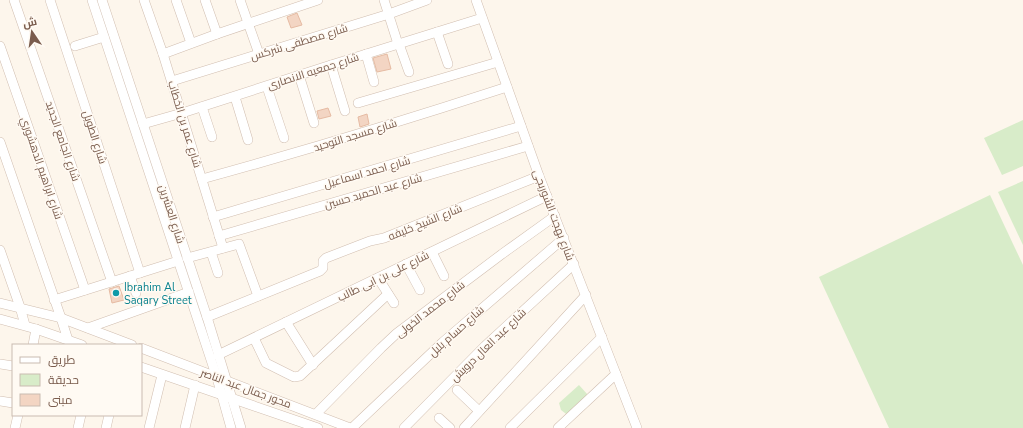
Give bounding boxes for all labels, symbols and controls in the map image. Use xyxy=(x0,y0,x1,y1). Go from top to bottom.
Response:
north arrow xyxy=(12,12,52,52)
text: ش xyxy=(21,14,38,32)
street label: شارع مصطفى شركس xyxy=(249,21,350,64)
street label: شارع جمعيه الانصارى xyxy=(265,50,361,93)
street label: شارع عمر بن الخطاب xyxy=(164,79,205,170)
street label: شارع الجامع الجديد xyxy=(42,99,83,183)
street label: شارع الطويل xyxy=(79,109,110,166)
street label: شارع ابراهيم الدهشوري xyxy=(16,115,66,222)
street label: شارع مسجد التوحيد xyxy=(311,116,399,155)
street label: شارع احمد اسماعيل xyxy=(322,153,412,192)
street label: شارع بهجت الشوربجى xyxy=(529,167,578,263)
street label: شارع عبد الحميد حسين xyxy=(322,170,424,213)
street label: شارع العشرين xyxy=(155,183,188,246)
street label: شارع الشيخ خليفه xyxy=(386,201,464,244)
street label: شارع على بن ابى طالب xyxy=(335,248,432,305)
street label: شارع محمد الخولى xyxy=(393,278,468,341)
place label: Ibrahim Al Saqary Street xyxy=(124,280,192,308)
marker: Ibrahim Al Saqary Street xyxy=(111,288,121,298)
street label: شارع حسام بلبل xyxy=(425,302,487,360)
street label: شارع عبد العال درويش xyxy=(447,305,529,385)
legend xyxy=(12,344,142,416)
text: طريق xyxy=(48,352,76,368)
street label: محور جمال عبد الناصر xyxy=(197,365,293,412)
text: حديقة xyxy=(48,372,79,388)
text: مبنى xyxy=(48,392,73,408)

